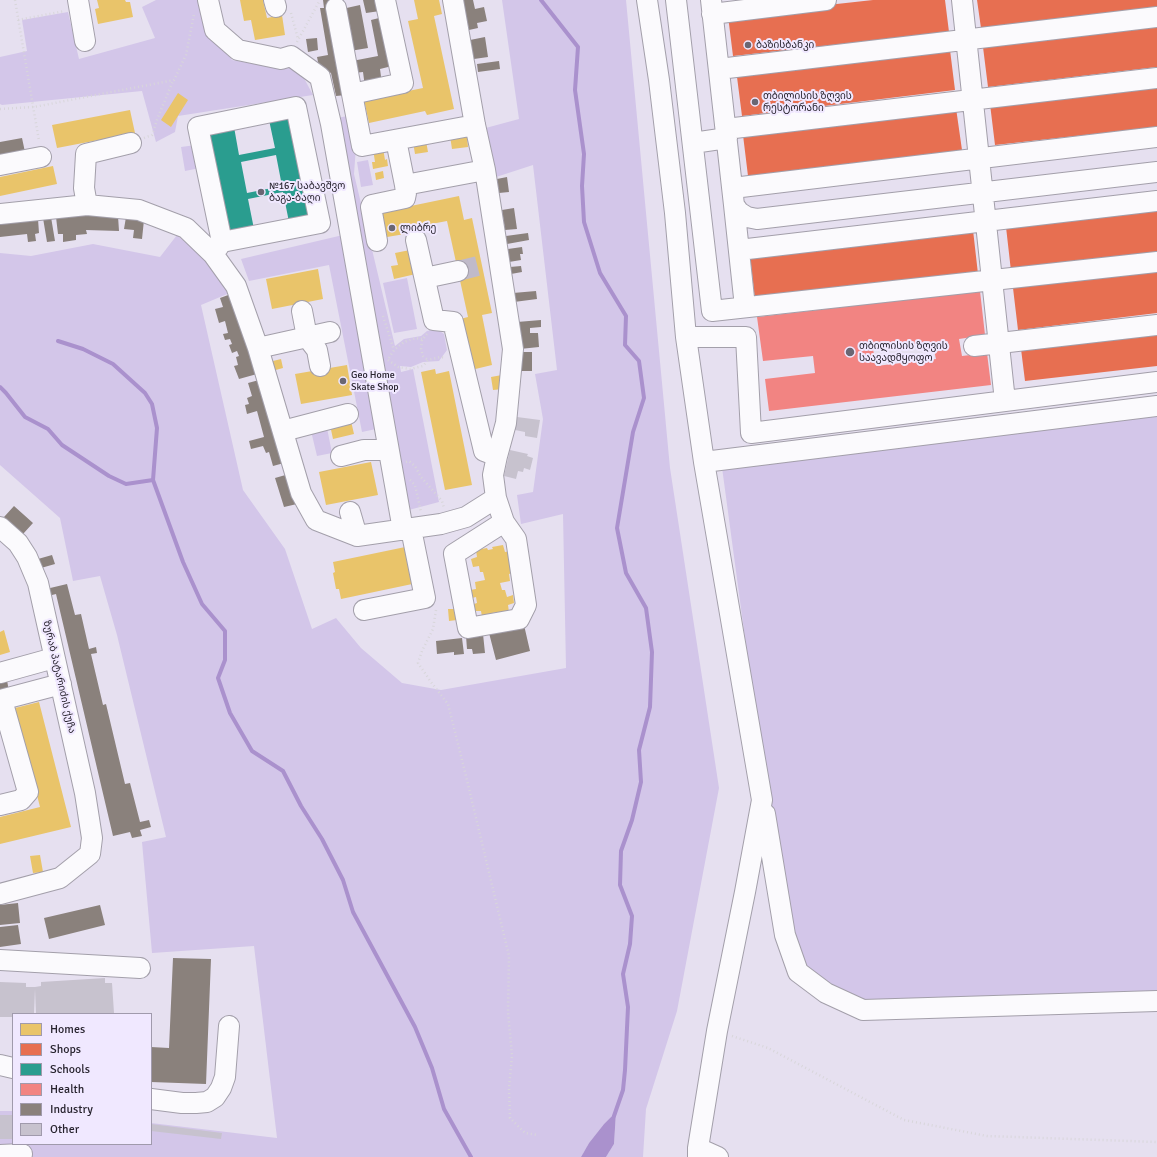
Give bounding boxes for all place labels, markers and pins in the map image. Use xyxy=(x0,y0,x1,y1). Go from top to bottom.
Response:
place label: ბაზისბანკი xyxy=(756,39,814,51)
marker: ბაზისბანკი xyxy=(743,40,753,50)
place label: თბილისის ზღვის რესტორანი xyxy=(763,90,852,114)
marker: თბილისის ზღვის რესტორანი xyxy=(750,97,760,107)
place label: №167 საბავშვო ბაგა-ბაღი xyxy=(269,180,345,204)
marker: №167 საბავშვო ბაგა-ბაღი xyxy=(256,187,266,197)
place label: ლიბრე xyxy=(400,222,436,234)
marker: ლიბრე xyxy=(387,223,397,233)
place label: თბილისის ზღვის საავადმყოფო xyxy=(859,340,948,364)
marker: თბილისის ზღვის საავადმყოფო xyxy=(844,346,856,358)
place label: Geo Home Skate Shop xyxy=(351,369,399,392)
marker: Geo Home Skate Shop xyxy=(338,376,348,386)

